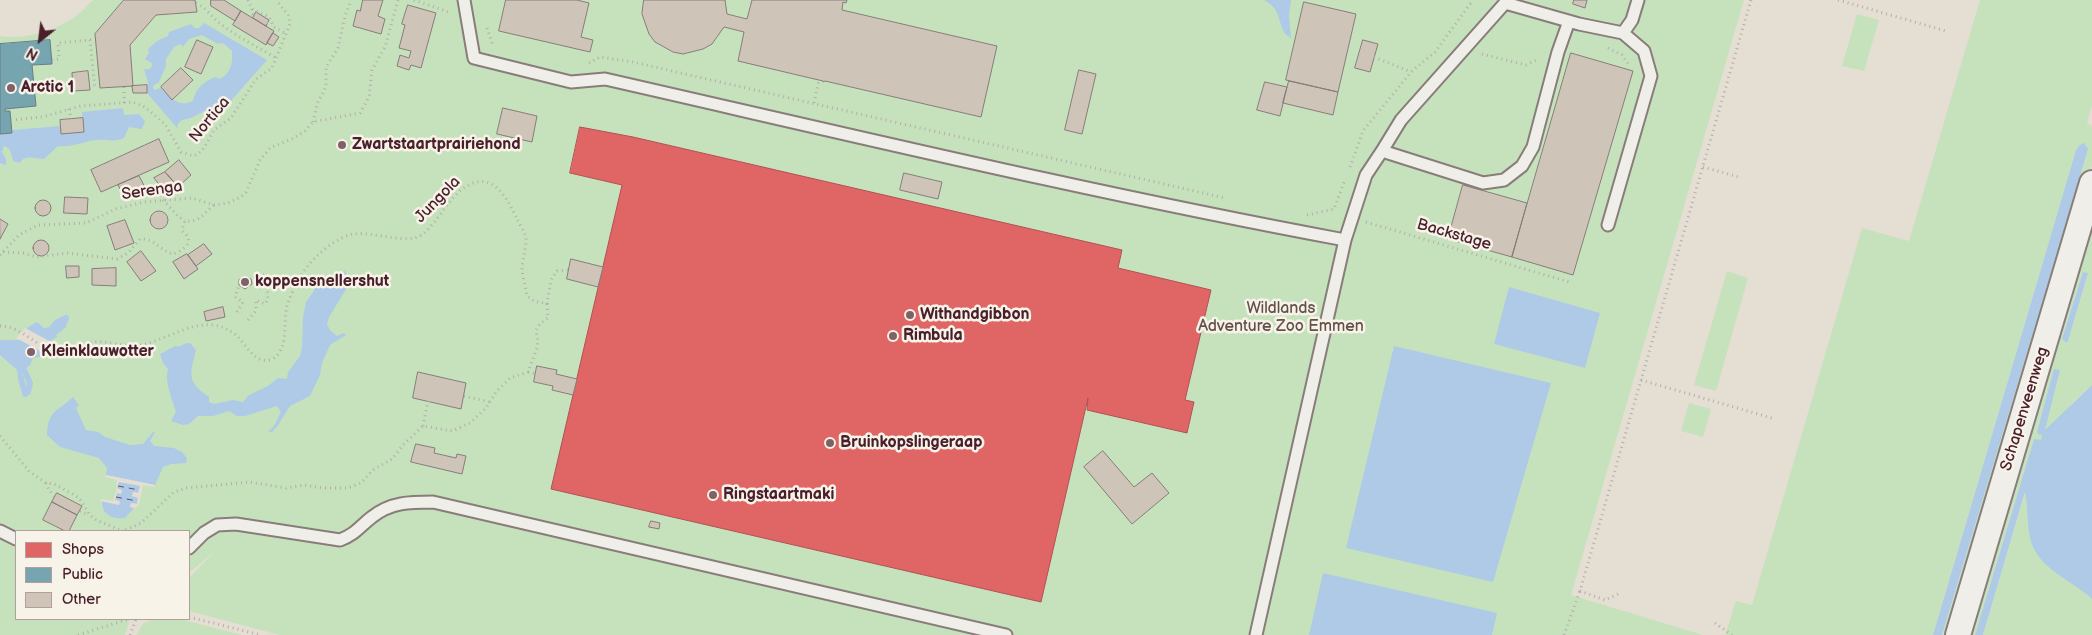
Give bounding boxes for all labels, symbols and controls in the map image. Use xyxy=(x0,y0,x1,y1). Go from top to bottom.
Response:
north arrow xyxy=(15,15,65,65)
text: N xyxy=(24,44,41,64)
place label: Arctic 1 xyxy=(21,78,74,98)
marker: Arctic 1 xyxy=(5,82,17,94)
street label: Nortica xyxy=(186,93,234,147)
place label: Zwartstaartprairiehond xyxy=(352,135,521,155)
marker: Zwartstaartprairiehond xyxy=(336,139,348,151)
street label: Jungola xyxy=(411,173,465,227)
street label: Serenga xyxy=(120,177,184,205)
street label: Backstage xyxy=(1415,215,1493,255)
place label: koppensnellershut xyxy=(255,272,389,292)
marker: koppensnellershut xyxy=(239,276,251,288)
park label: Wildlands Adventure Zoo Emmen xyxy=(1198,299,1364,337)
place label: Withandgibbon xyxy=(920,305,1030,325)
marker: Withandgibbon xyxy=(904,309,916,321)
place label: Rimbula xyxy=(903,326,963,346)
marker: Rimbula xyxy=(887,330,899,342)
place label: Kleinklauwotter xyxy=(41,342,154,362)
street label: Schapenveenweg xyxy=(1997,345,2053,473)
marker: Kleinklauwotter xyxy=(25,346,37,358)
place label: Bruinkopslingeraap xyxy=(840,433,982,453)
marker: Bruinkopslingeraap xyxy=(824,437,836,449)
place label: Ringstaartmaki xyxy=(723,485,834,505)
marker: Ringstaartmaki xyxy=(707,489,719,501)
legend xyxy=(15,530,190,620)
text: Shops xyxy=(62,540,104,559)
text: Public xyxy=(62,565,103,584)
text: Other xyxy=(62,590,101,609)

